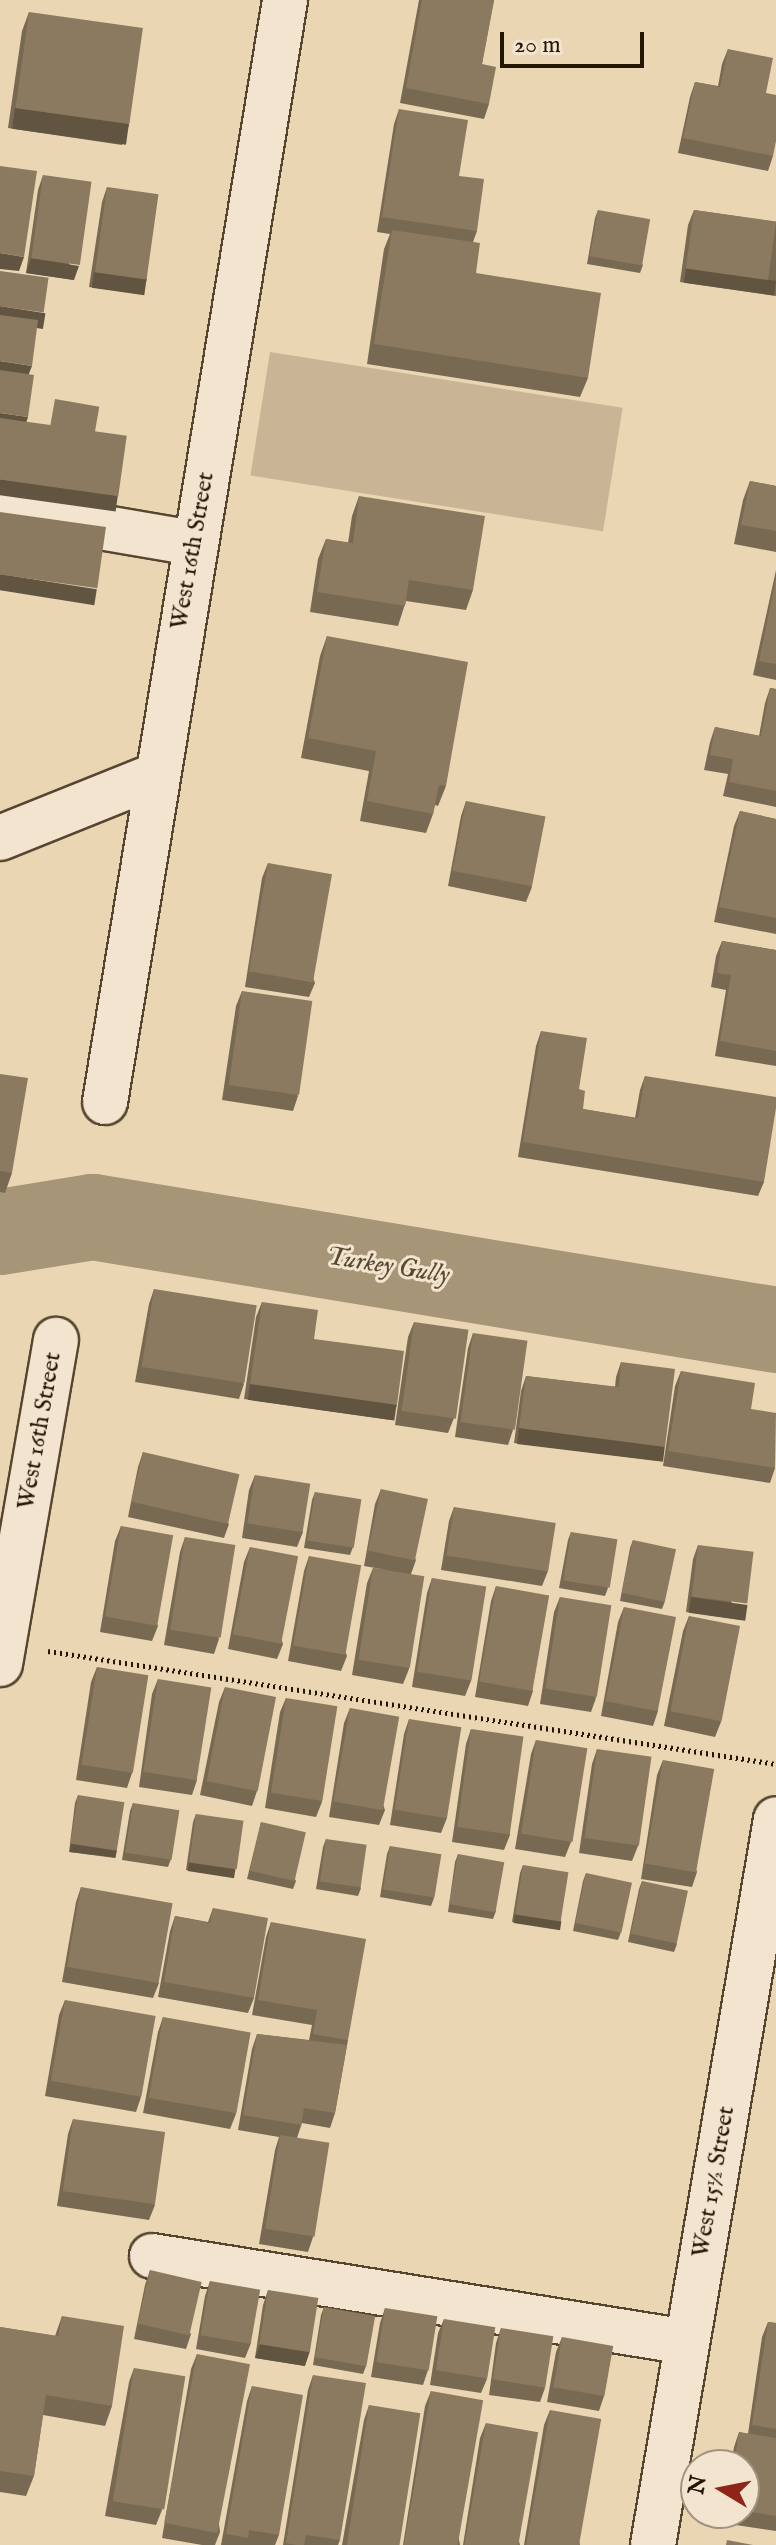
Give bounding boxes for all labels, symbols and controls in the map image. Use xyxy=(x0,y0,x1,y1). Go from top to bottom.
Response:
scale bar xyxy=(504,16,648,66)
text: 20 m xyxy=(514,30,561,61)
street label: West 16th Street xyxy=(165,470,221,632)
water label: Turkey Gully xyxy=(324,1241,452,1291)
street label: West 16th Street xyxy=(12,1350,68,1512)
street label: West 15½ Street xyxy=(687,2104,741,2260)
north arrow xyxy=(680,2449,760,2529)
text: N xyxy=(683,2473,714,2497)

